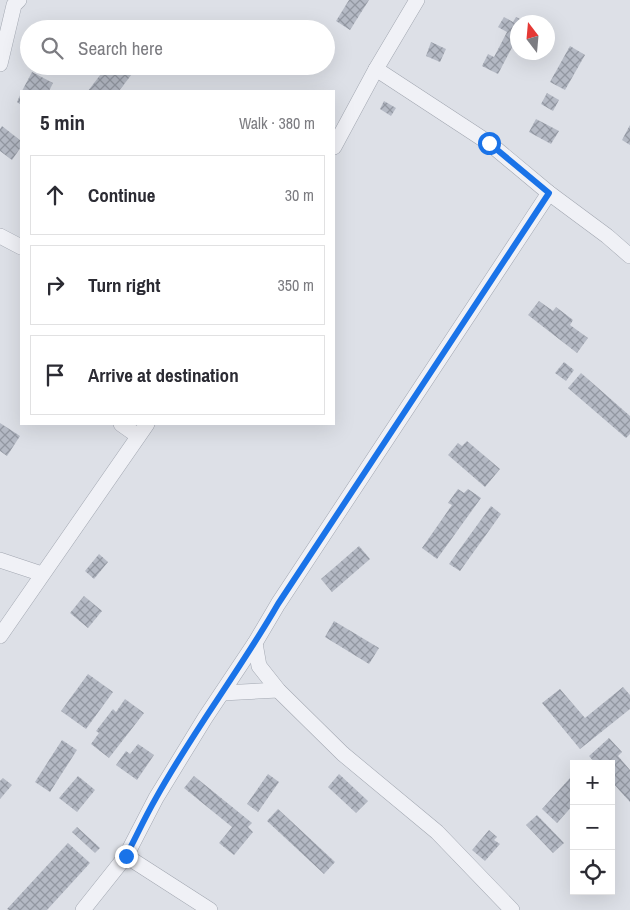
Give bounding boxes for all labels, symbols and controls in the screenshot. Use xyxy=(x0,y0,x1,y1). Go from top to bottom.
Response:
north arrow xyxy=(510,15,555,60)
search box xyxy=(20,20,335,75)
icon: search xyxy=(38,34,66,62)
text: Search here xyxy=(78,35,163,61)
text: 5 min xyxy=(40,108,85,137)
text: Walk · 380 m xyxy=(239,112,315,134)
route start xyxy=(478,132,501,155)
icon: ahead xyxy=(41,181,69,209)
text: Continue xyxy=(88,182,156,208)
text: 30 m xyxy=(285,184,314,206)
icon: right xyxy=(41,271,69,299)
text: Turn right xyxy=(88,272,160,298)
text: 350 m xyxy=(278,274,314,296)
icon: arrive xyxy=(41,361,69,389)
text: Arrive at destination xyxy=(88,362,239,388)
map controls xyxy=(570,760,615,895)
button: + xyxy=(570,760,615,805)
button: − xyxy=(570,805,615,850)
route end xyxy=(115,845,138,868)
button: locate xyxy=(570,850,615,895)

